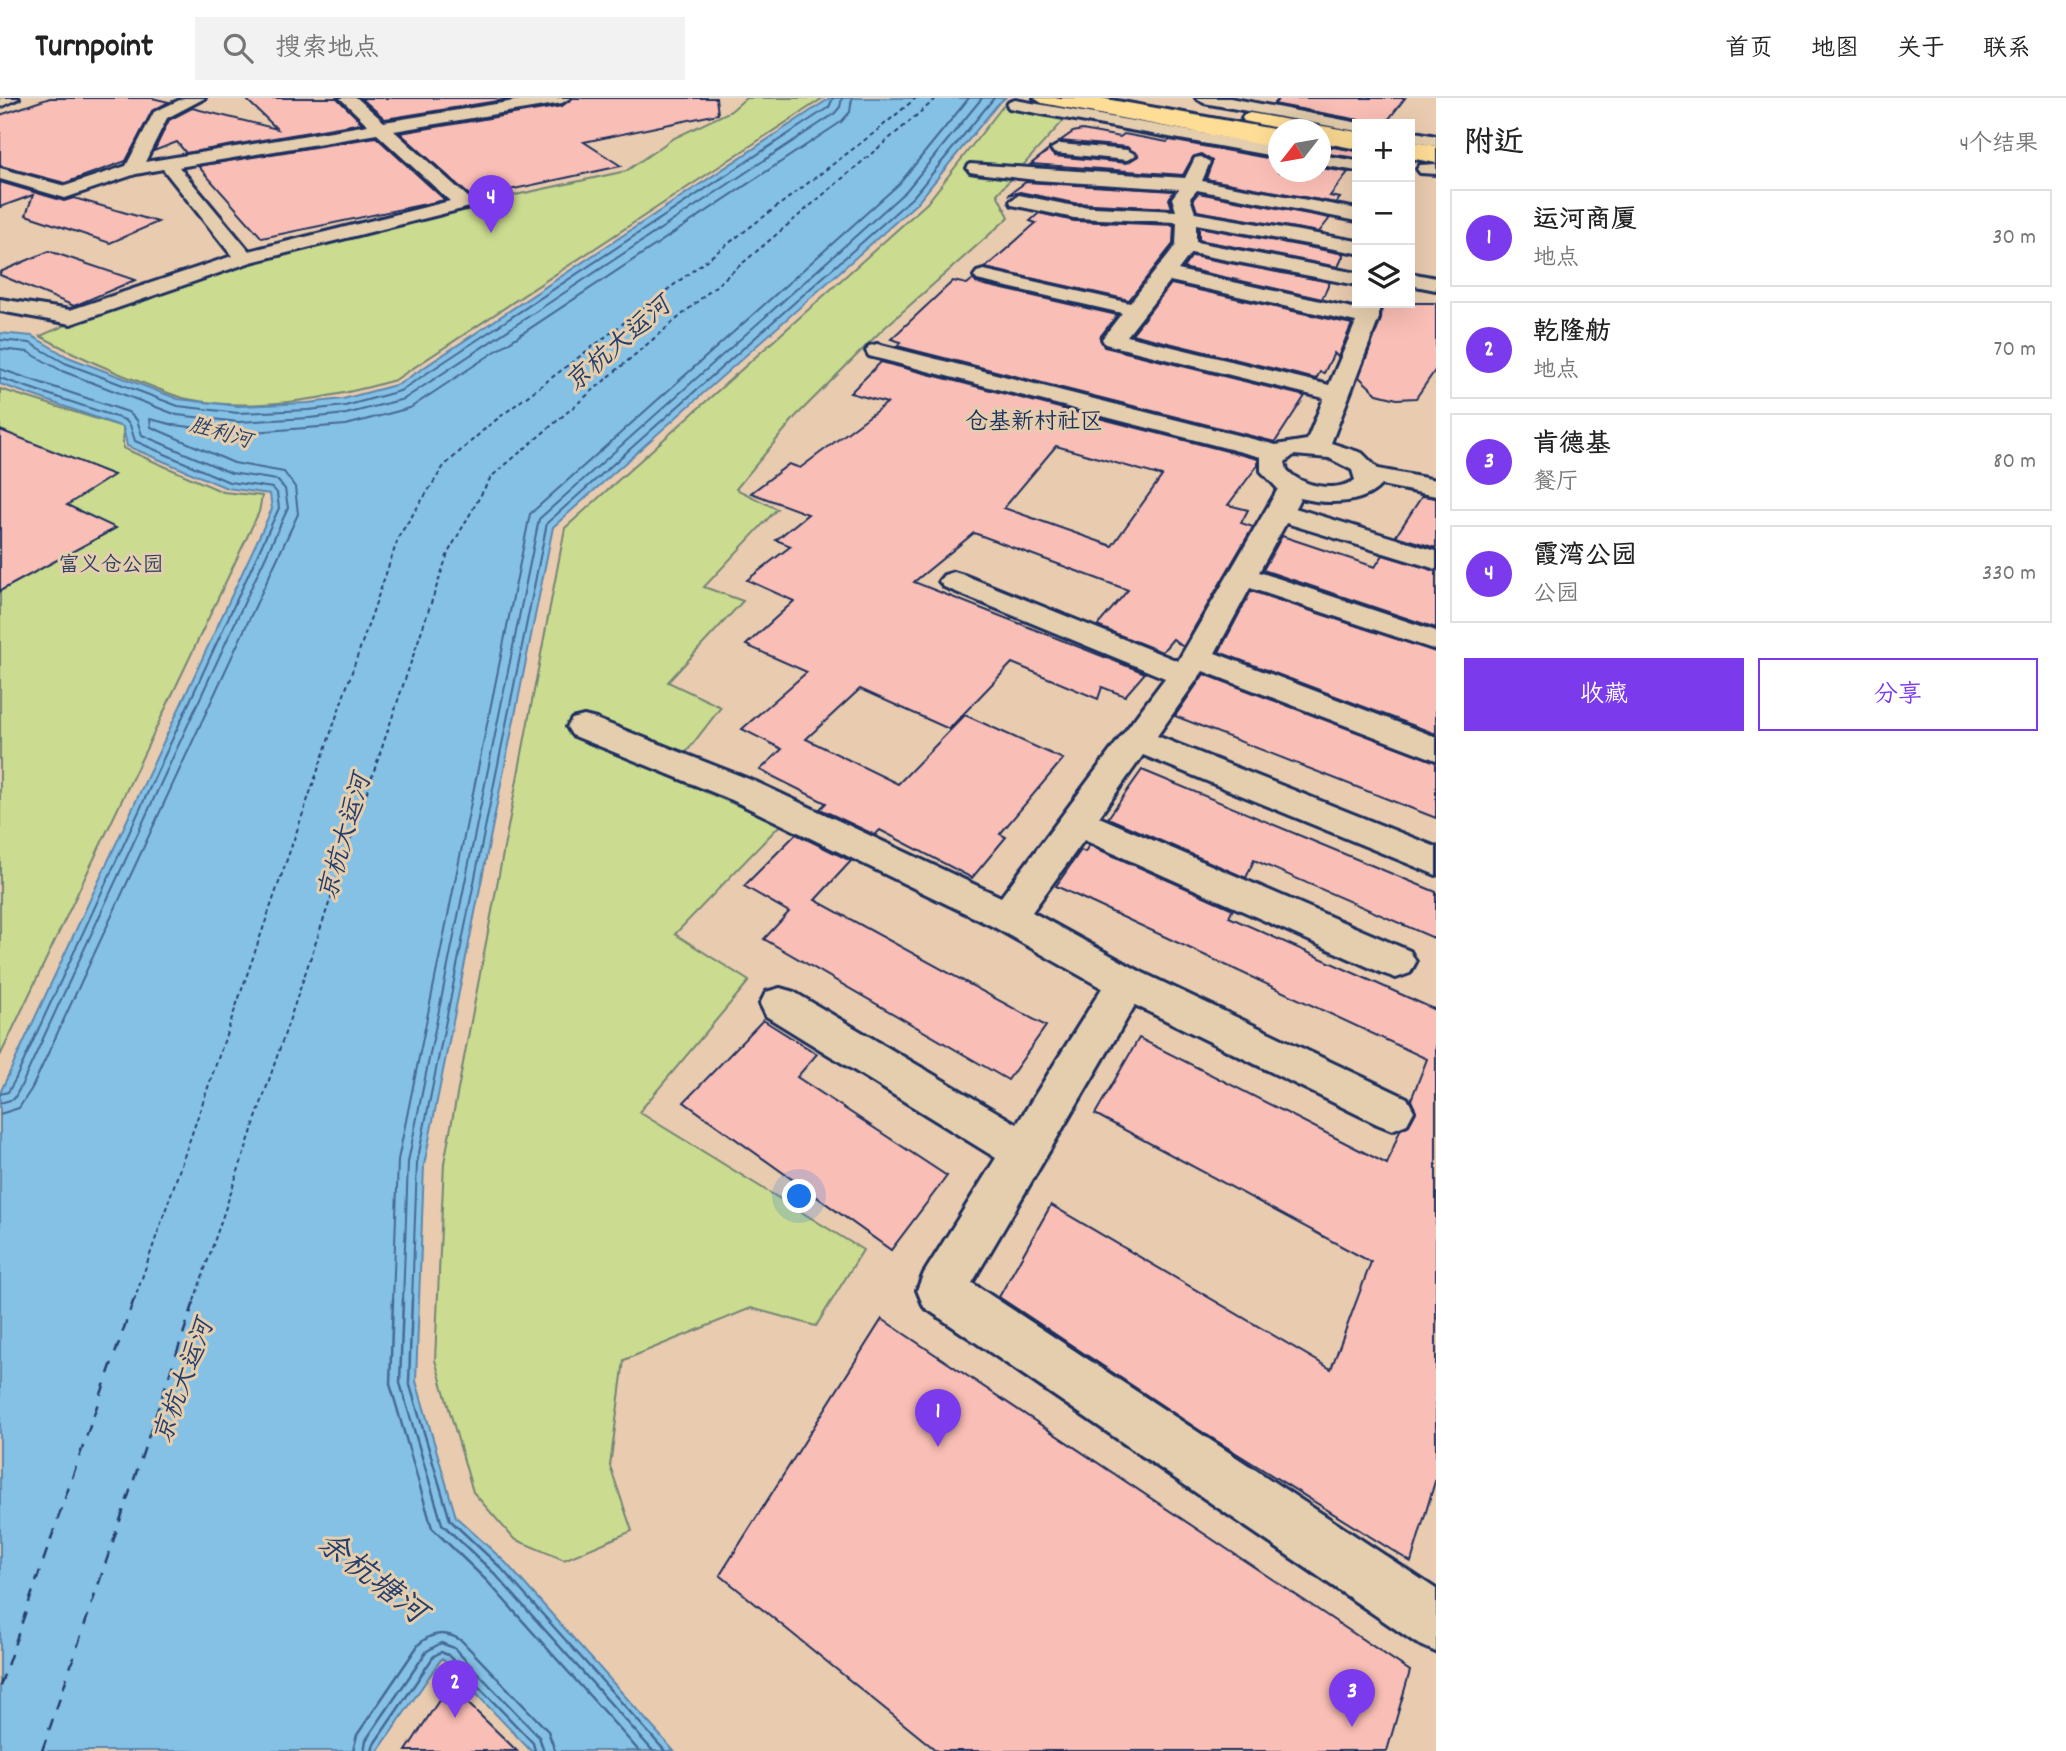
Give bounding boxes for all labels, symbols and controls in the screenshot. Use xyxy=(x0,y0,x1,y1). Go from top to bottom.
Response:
search box xyxy=(195,17,685,80)
text: Turnpoint xyxy=(35,25,153,72)
icon: search xyxy=(219,29,257,67)
text: 搜索地点 xyxy=(275,31,379,68)
text: 首页 xyxy=(1725,33,1773,67)
text: 地图 xyxy=(1811,33,1859,67)
text: 关于 xyxy=(1897,33,1945,67)
text: 联系 xyxy=(1983,33,2031,67)
north arrow xyxy=(1268,119,1331,182)
map controls xyxy=(1352,119,1415,308)
button: + xyxy=(1352,119,1415,182)
text: 附近 xyxy=(1464,124,1524,167)
text: 4个结果 xyxy=(1959,129,2038,162)
pin: 4 xyxy=(468,175,514,233)
button: − xyxy=(1352,182,1415,245)
text: 运河商厦 xyxy=(1533,203,1637,240)
text: 1 xyxy=(1486,222,1492,255)
text: 30 m xyxy=(1992,222,2036,255)
text: 地点 xyxy=(1533,243,1579,276)
button: layers xyxy=(1352,245,1415,308)
water label: 京杭大运河 xyxy=(558,286,684,402)
text: 乾隆舫 xyxy=(1533,315,1611,352)
text: 2 xyxy=(1484,334,1494,367)
text: 70 m xyxy=(1994,334,2036,367)
text: 地点 xyxy=(1533,355,1579,388)
district label: 仓基新村社区 xyxy=(965,407,1103,440)
water label: 胜利河 xyxy=(186,412,257,459)
text: 肯德基 xyxy=(1533,427,1611,464)
text: 3 xyxy=(1484,446,1494,479)
text: 80 m xyxy=(1993,446,2036,479)
text: 餐厅 xyxy=(1533,467,1579,500)
text: 霞湾公园 xyxy=(1533,539,1637,576)
park label: 富义仓公园 xyxy=(59,552,164,582)
text: 4 xyxy=(1484,558,1494,591)
text: 330 m xyxy=(1982,558,2036,591)
text: 公园 xyxy=(1533,579,1579,612)
button: 收藏 xyxy=(1464,658,1744,731)
button: 分享 xyxy=(1758,658,2038,731)
water label: 京杭大运河 xyxy=(311,767,383,906)
your location xyxy=(782,1179,816,1213)
water label: 京杭大运河 xyxy=(146,1311,226,1450)
pin: 1 xyxy=(915,1389,961,1447)
water label: 余杭塘河 xyxy=(305,1522,438,1641)
pin: 2 xyxy=(432,1660,478,1718)
pin: 3 xyxy=(1329,1669,1375,1727)

